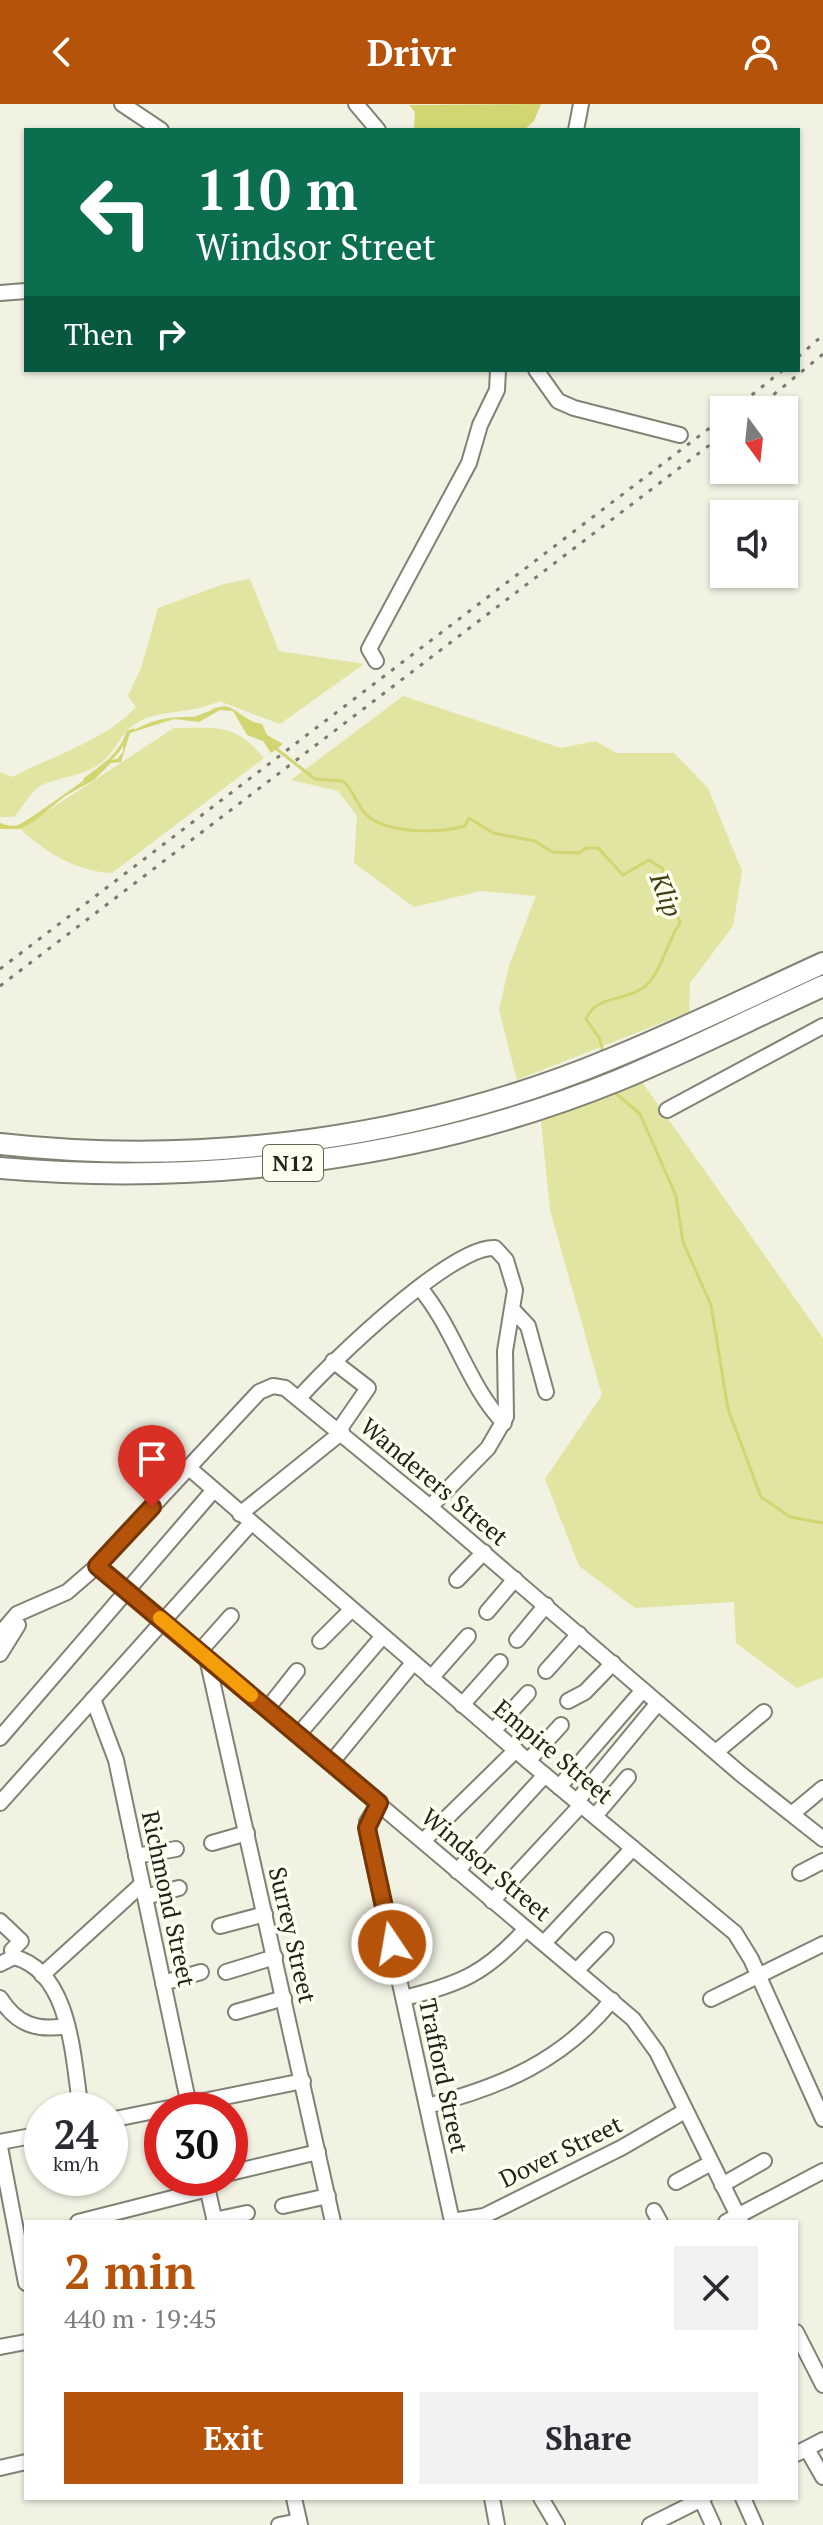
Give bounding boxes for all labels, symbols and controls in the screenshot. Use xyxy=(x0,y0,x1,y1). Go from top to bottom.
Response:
text: Drivr xyxy=(367,29,456,76)
icon: back xyxy=(40,30,84,74)
icon: person xyxy=(739,30,783,74)
text: 110 m xyxy=(196,152,358,226)
icon: left xyxy=(64,160,168,264)
text: Windsor Street xyxy=(196,223,436,270)
icon: right xyxy=(149,312,193,356)
text: Then xyxy=(64,314,133,354)
north arrow xyxy=(710,396,798,484)
map controls xyxy=(710,396,798,588)
button: sound xyxy=(710,500,798,588)
water label: Klip xyxy=(643,867,691,922)
road number: N12 xyxy=(263,1145,323,1181)
street label: Wanderers Street xyxy=(354,1410,515,1552)
pin xyxy=(118,1425,186,1507)
icon: arrive xyxy=(130,1437,174,1481)
street label: Empire Street xyxy=(487,1692,620,1811)
street label: Windsor Street xyxy=(415,1801,558,1928)
street label: Richmond Street xyxy=(135,1808,203,1990)
street label: Surrey Street xyxy=(262,1864,324,2006)
position arrow xyxy=(350,1902,434,1986)
street label: Trafford Street xyxy=(412,1996,476,2156)
speed limit sign: 30 xyxy=(144,2092,248,2196)
text: 24 xyxy=(53,2107,99,2160)
street label: Dover Street xyxy=(494,2108,627,2195)
text: km/h xyxy=(53,2150,99,2177)
text: 2 min xyxy=(64,2239,195,2303)
button: close xyxy=(674,2246,758,2330)
text: 440 m · 19:45 xyxy=(64,2301,217,2335)
button: Exit xyxy=(64,2392,403,2484)
button: Share xyxy=(419,2392,758,2484)

